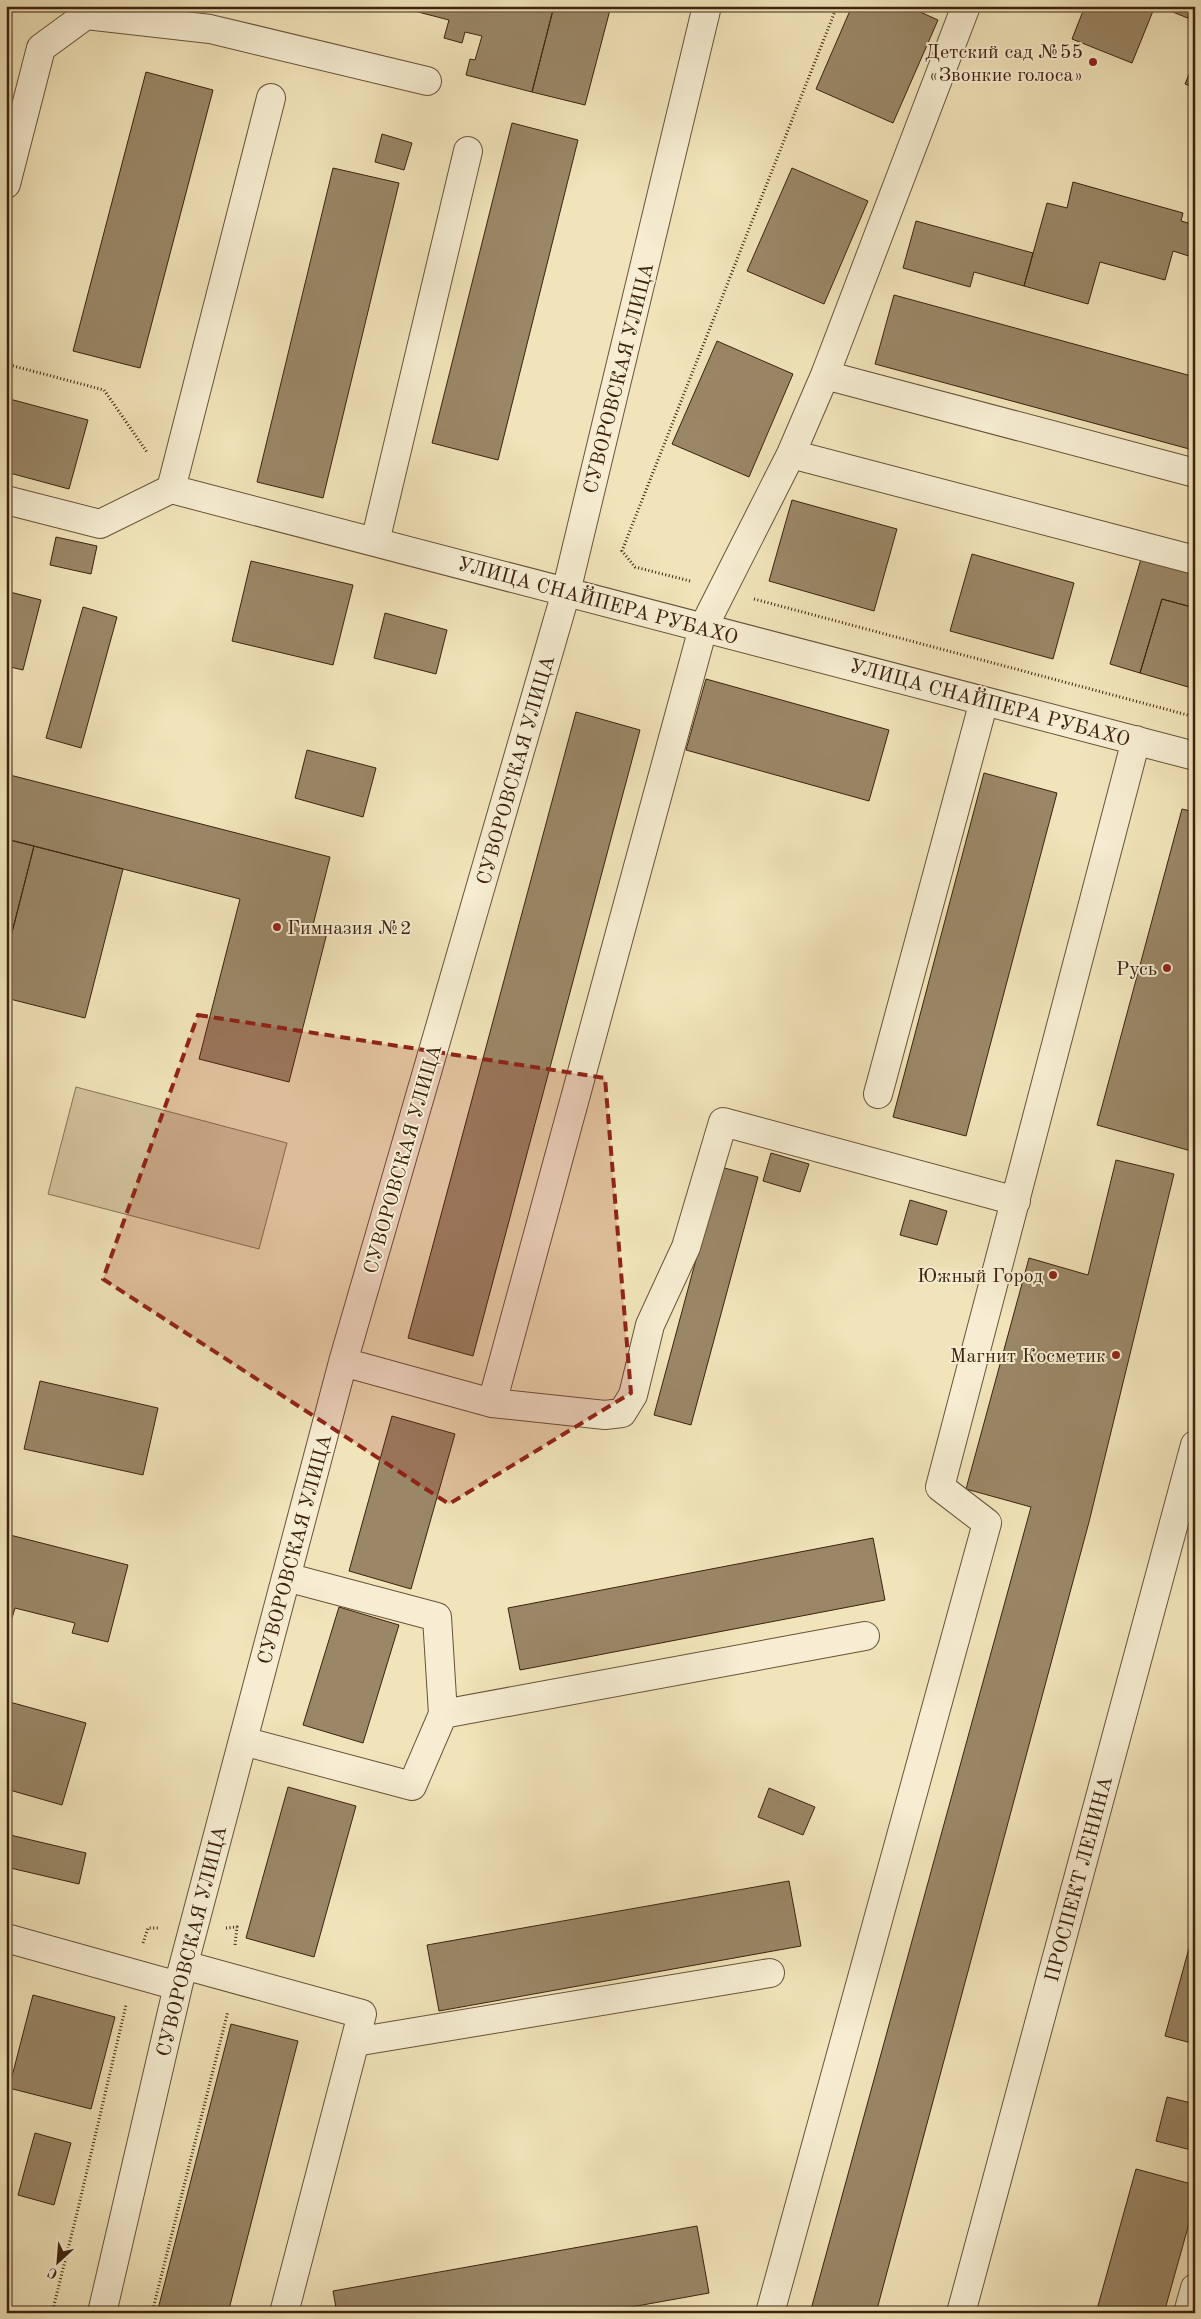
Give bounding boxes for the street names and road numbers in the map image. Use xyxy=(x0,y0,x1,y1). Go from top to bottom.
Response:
street label: СУВОРОВСКАЯ УЛИЦА xyxy=(582,261,658,496)
street label: УЛИЦА СНАЙПЕРА РУБАХО xyxy=(455,552,741,649)
street label: СУВОРОВСКАЯ УЛИЦА xyxy=(475,654,559,887)
street label: УЛИЦА СНАЙПЕРА РУБАХО xyxy=(847,654,1133,751)
street label: СУВОРОВСКАЯ УЛИЦА xyxy=(362,1043,446,1276)
street label: СУВОРОВСКАЯ УЛИЦА xyxy=(256,1432,336,1667)
street label: ПРОСПЕКТ ЛЕНИНА xyxy=(1043,1774,1117,1985)
street label: СУВОРОВСКАЯ УЛИЦА xyxy=(155,1824,231,2059)

